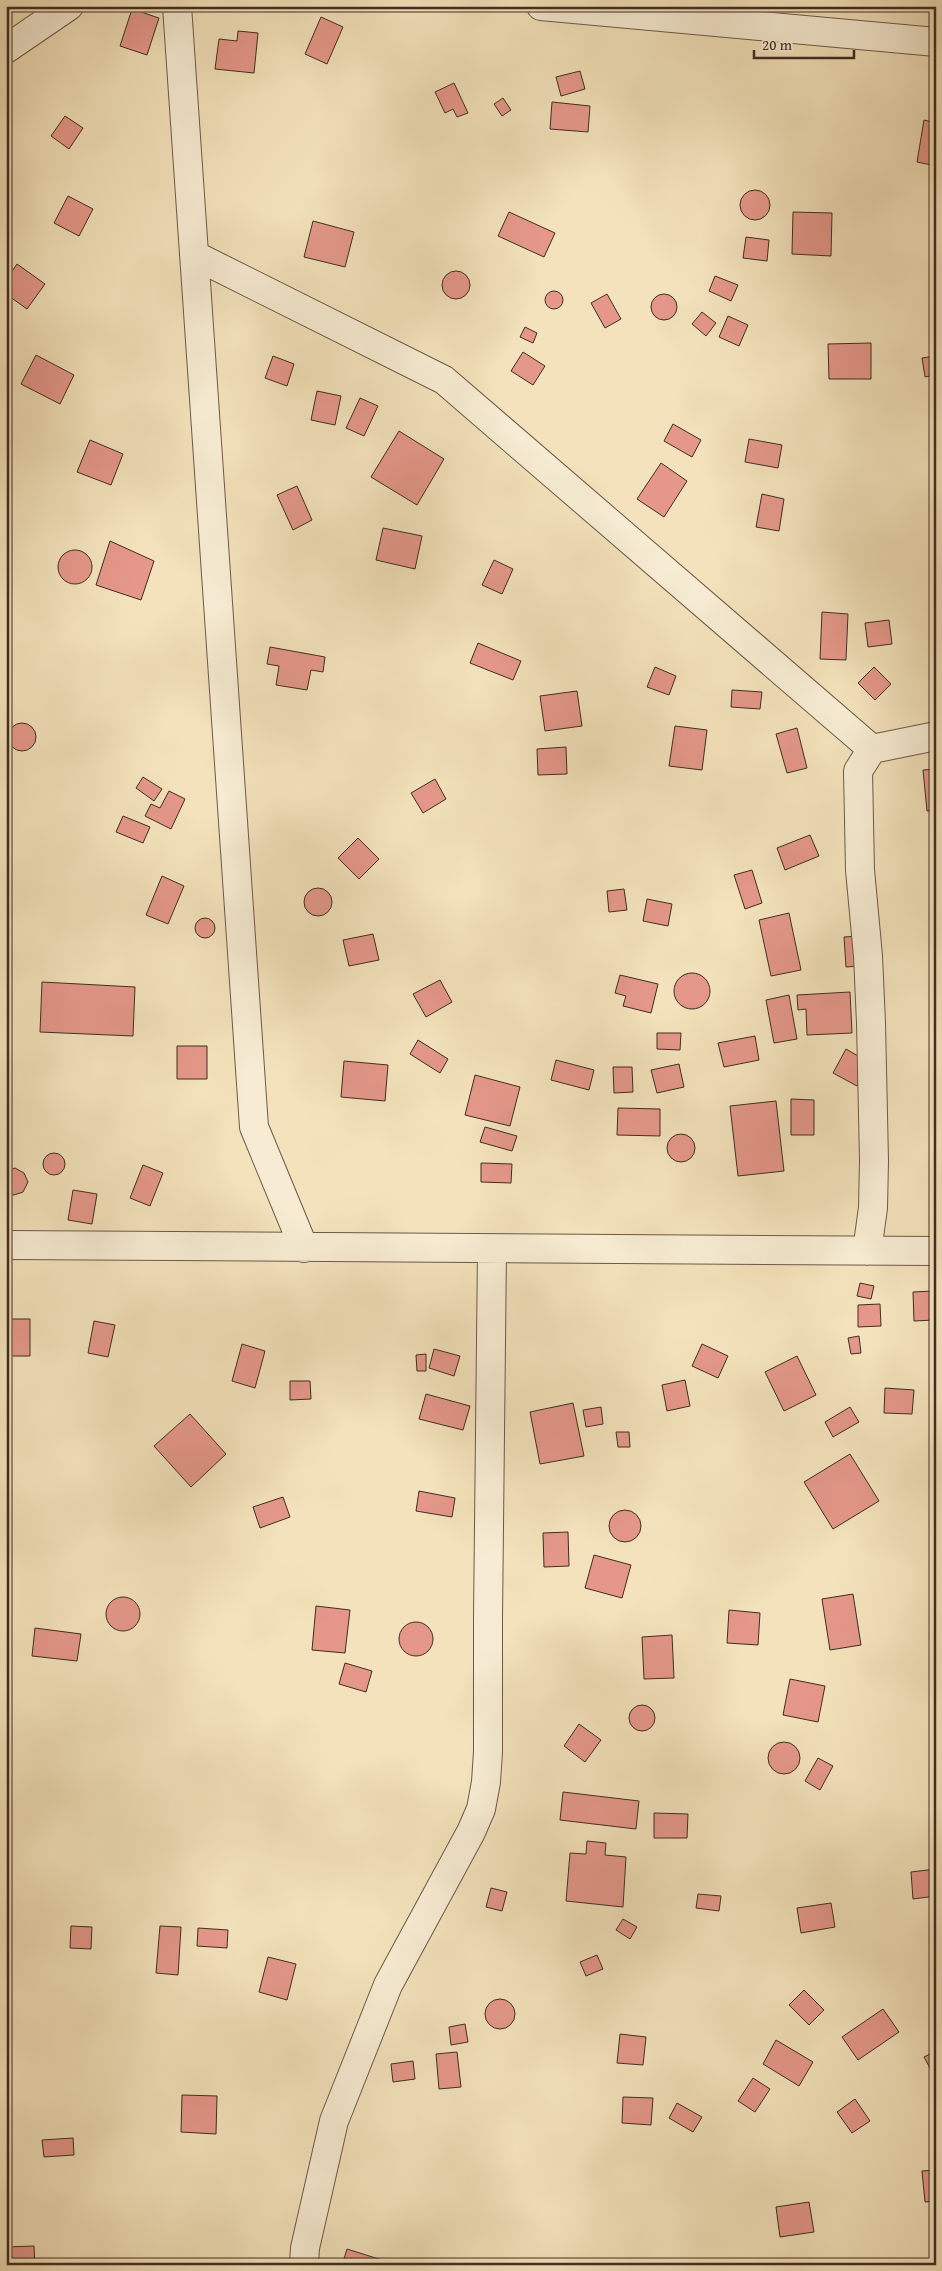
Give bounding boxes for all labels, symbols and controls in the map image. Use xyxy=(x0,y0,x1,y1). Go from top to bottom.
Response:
scale bar xyxy=(754,28,854,60)
text: 20 m xyxy=(762,34,793,55)

